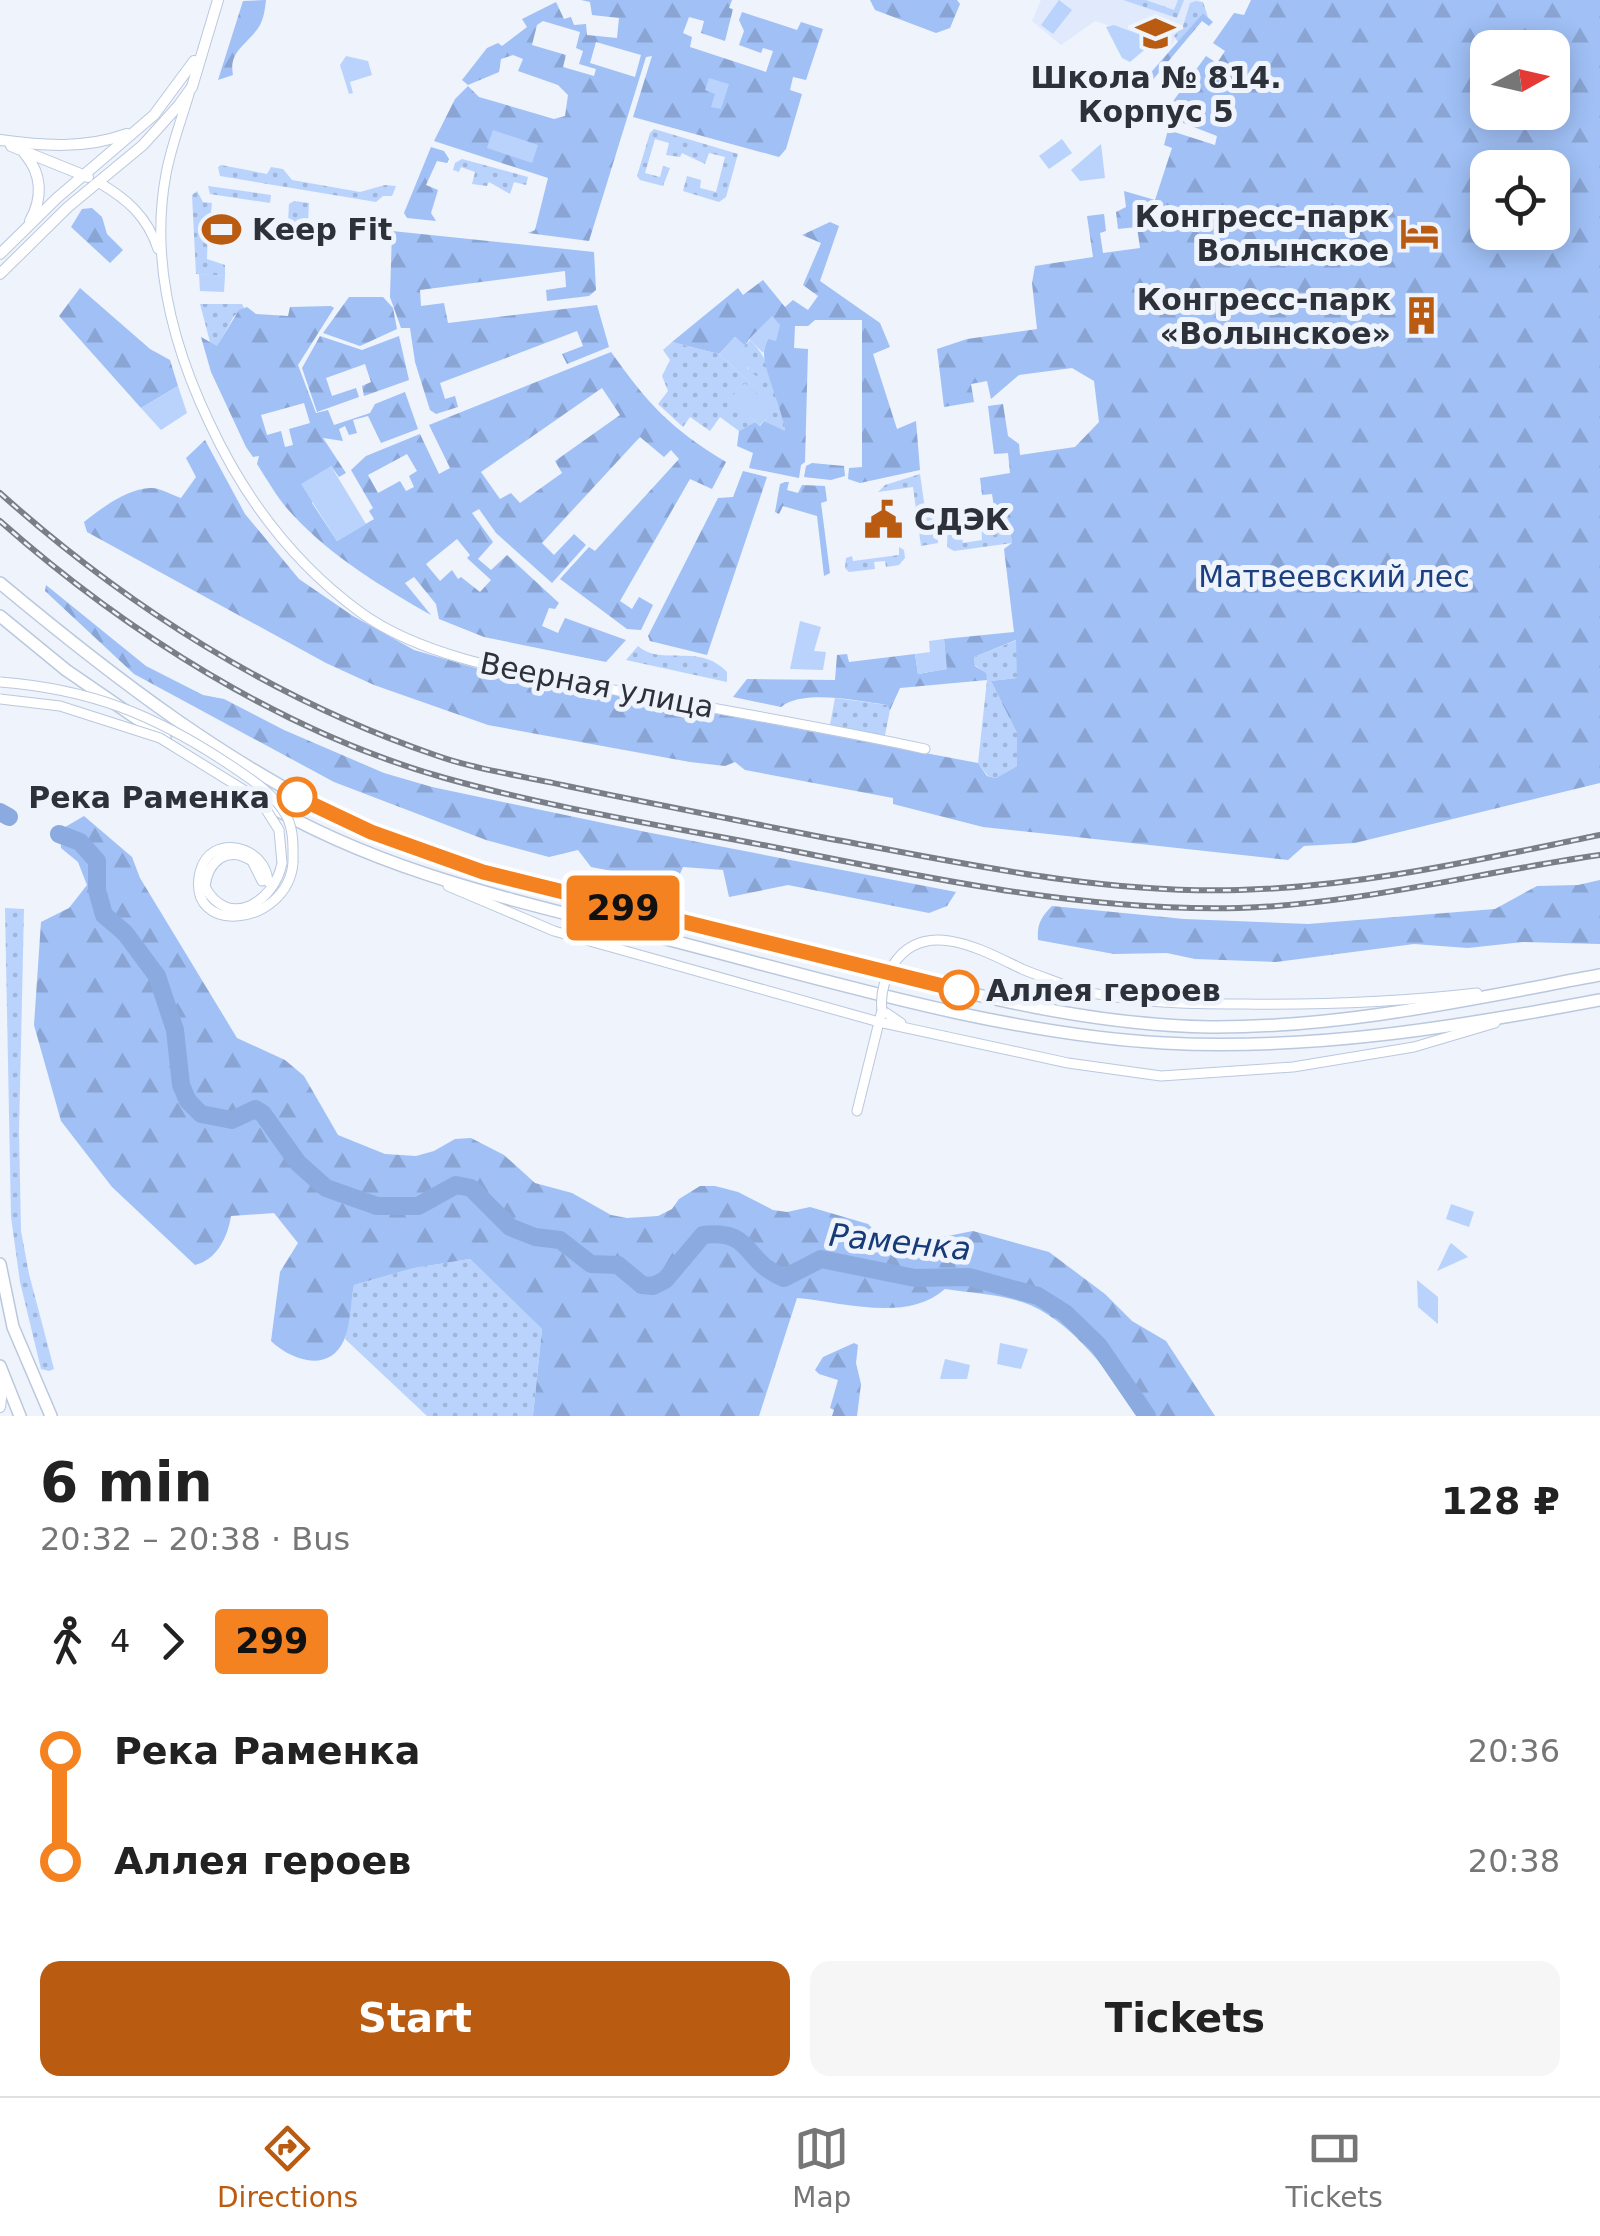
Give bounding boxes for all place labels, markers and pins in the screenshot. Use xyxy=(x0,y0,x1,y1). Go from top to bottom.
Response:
school or university icon: Школа № 814. Корпус 5 xyxy=(1135,12,1177,54)
place label: Школа № 814. Корпус 5 xyxy=(1030,60,1282,129)
place label: Конгресс-парк Волынское xyxy=(1135,199,1389,268)
sports icon: Keep Fit xyxy=(201,208,243,250)
place label: Keep Fit xyxy=(252,212,392,247)
hotel icon: Конгресс-парк Волынское xyxy=(1398,212,1440,254)
place label: Конгресс-парк «Волынское» xyxy=(1137,282,1391,351)
building icon: Конгресс-парк «Волынское» xyxy=(1400,295,1442,337)
public building icon: СДЭК xyxy=(863,498,905,540)
place label: СДЭК xyxy=(914,502,1010,537)
marker: Река Раменка xyxy=(278,778,316,816)
place label: Река Раменка xyxy=(28,780,270,815)
marker: Аллея героев xyxy=(940,971,978,1009)
place label: Аллея героев xyxy=(986,973,1221,1008)

